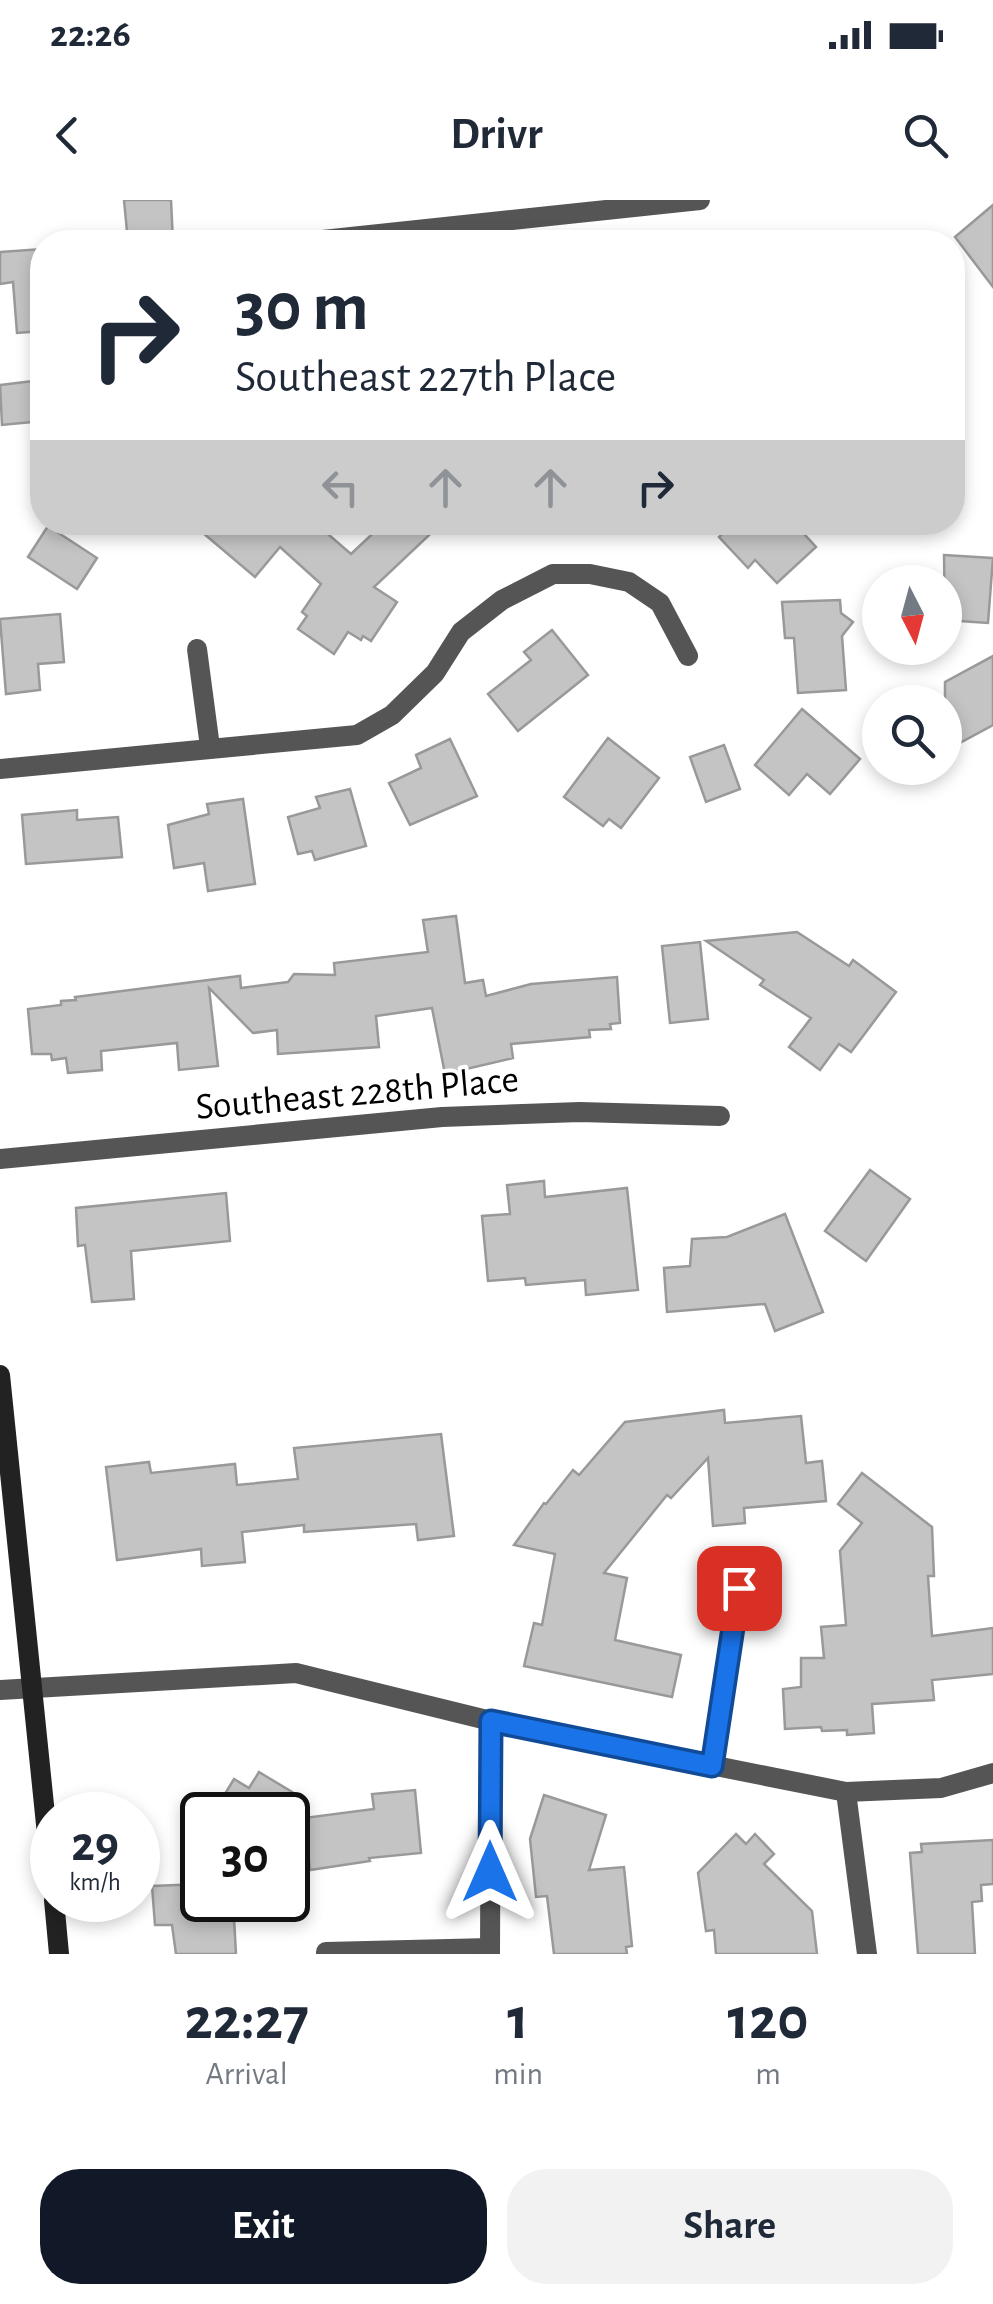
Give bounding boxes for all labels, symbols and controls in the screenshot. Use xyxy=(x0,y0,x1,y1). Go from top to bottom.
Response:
text: 22:26 xyxy=(50,16,131,54)
icon: back xyxy=(40,108,95,163)
icon: search xyxy=(898,108,953,163)
text: Drivr xyxy=(450,112,543,157)
icon: right xyxy=(70,270,200,400)
text: 30 m xyxy=(235,273,369,343)
text: Southeast 227th Place xyxy=(235,355,616,400)
icon: left xyxy=(313,460,368,515)
icon: ahead xyxy=(418,460,473,515)
icon: ahead xyxy=(523,460,578,515)
icon: right xyxy=(628,460,683,515)
north arrow xyxy=(862,565,962,665)
map controls xyxy=(862,565,962,785)
button: search xyxy=(862,685,962,785)
street label: Southeast 228th Place xyxy=(194,1061,520,1127)
pin xyxy=(697,1546,782,1631)
icon: arrive xyxy=(712,1561,767,1616)
speed limit sign: 30 xyxy=(180,1792,310,1922)
text: 29 xyxy=(71,1820,119,1870)
position arrow xyxy=(438,1820,542,1924)
text: km/h xyxy=(69,1870,121,1895)
text: 22:27 xyxy=(184,1990,309,2050)
text: 1 xyxy=(507,1990,529,2050)
text: 120 xyxy=(727,1990,809,2050)
text: Arrival xyxy=(205,2058,288,2090)
text: min xyxy=(493,2058,543,2090)
text: m xyxy=(755,2058,781,2090)
button: Exit xyxy=(40,2169,487,2284)
button: Share xyxy=(507,2169,953,2284)

